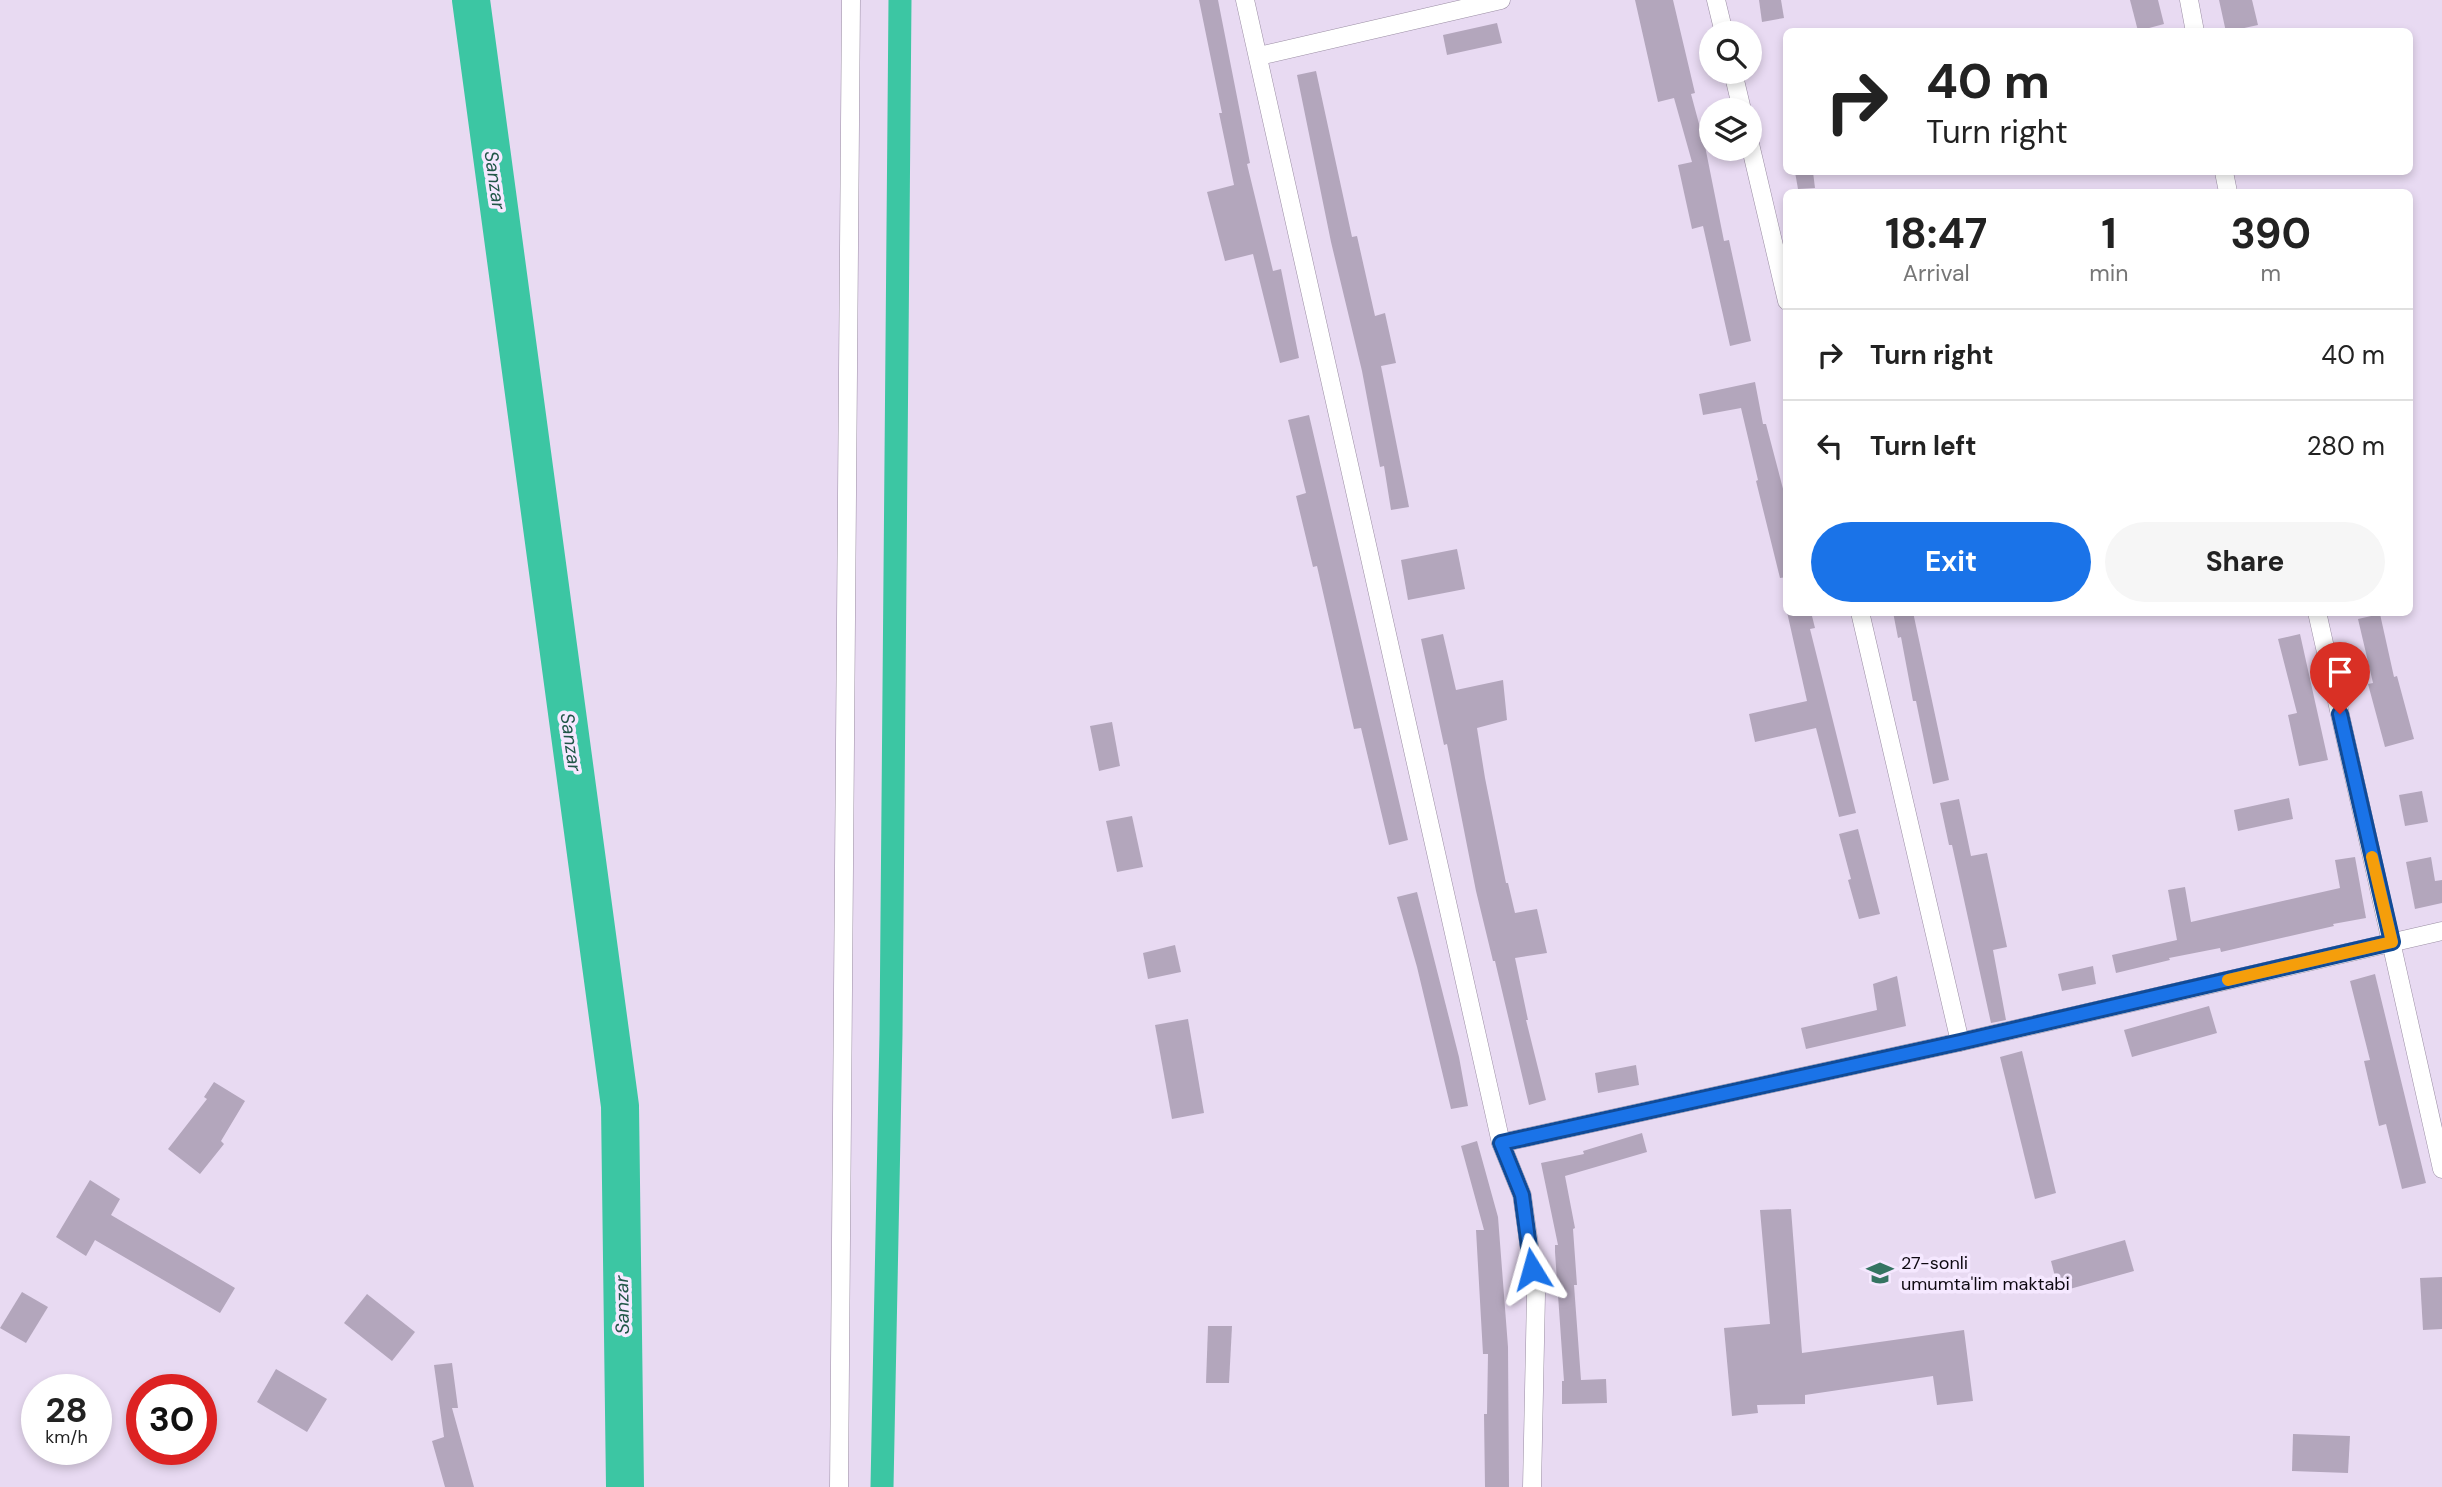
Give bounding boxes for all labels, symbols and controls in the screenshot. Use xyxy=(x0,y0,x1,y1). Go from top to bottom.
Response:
map controls xyxy=(1699,21,1762,161)
button: search xyxy=(1699,21,1762,84)
text: 40 m xyxy=(1926,49,2050,113)
icon: right xyxy=(1811,56,1902,147)
button: layers xyxy=(1699,98,1762,161)
text: Turn right xyxy=(1926,111,2068,153)
water label: Sanzar xyxy=(479,149,512,212)
text: 18:47 xyxy=(1885,206,1987,261)
text: 1 xyxy=(2101,206,2117,261)
text: 390 xyxy=(2230,206,2311,261)
text: Arrival xyxy=(1903,258,1970,288)
text: min xyxy=(2089,258,2129,288)
text: m xyxy=(2260,258,2281,288)
icon: right xyxy=(1811,336,1849,374)
text: Turn right xyxy=(1870,338,1994,372)
text: 40 m xyxy=(2321,338,2385,372)
icon: left xyxy=(1811,427,1849,465)
text: Turn left xyxy=(1870,429,1977,463)
text: 280 m xyxy=(2307,429,2385,463)
button: Exit xyxy=(1811,522,2091,602)
button: Share xyxy=(2105,522,2385,602)
pin xyxy=(2310,642,2370,714)
icon: arrive xyxy=(2321,653,2359,691)
water label: Sanzar xyxy=(555,711,588,774)
position arrow xyxy=(1495,1232,1569,1306)
place label: 27-sonli umumta'lim maktabi xyxy=(1901,1251,2070,1296)
school or university icon: 27-sonli umumta'lim maktabi xyxy=(1865,1258,1895,1288)
water label: Sanzar xyxy=(609,1274,635,1335)
speed limit sign: 30 xyxy=(126,1374,217,1465)
text: 28 xyxy=(45,1387,88,1433)
text: km/h xyxy=(45,1425,88,1449)

